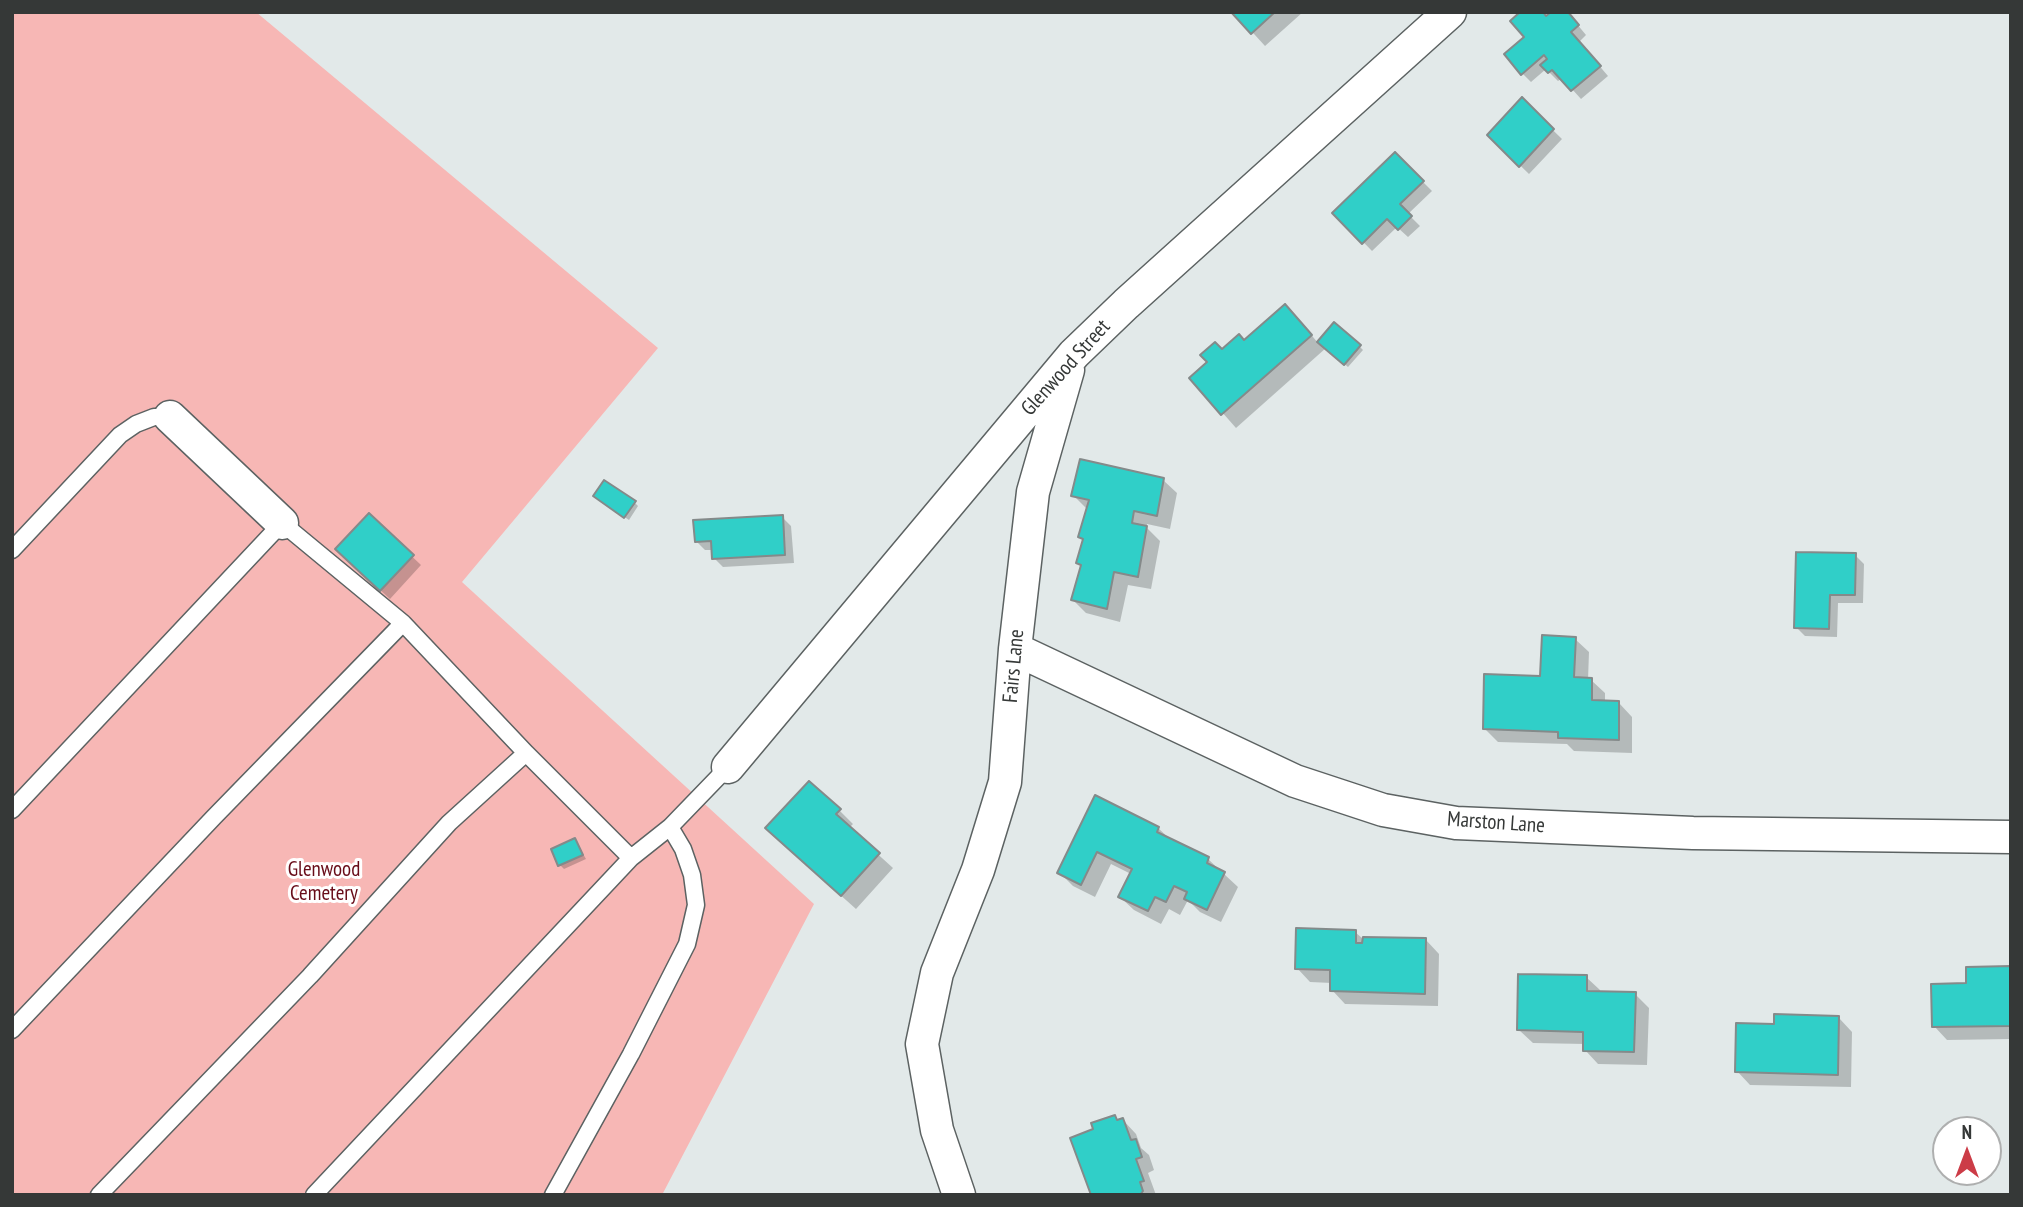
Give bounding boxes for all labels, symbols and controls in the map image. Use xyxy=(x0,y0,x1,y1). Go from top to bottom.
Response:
street label: Glenwood Street xyxy=(1016,315,1116,421)
street label: Fairs Lane xyxy=(998,628,1030,704)
street label: Marston Lane xyxy=(1446,807,1546,839)
park label: Glenwood Cemetery xyxy=(288,857,360,907)
north arrow xyxy=(1932,1116,2002,1186)
text: N xyxy=(1962,1120,1972,1144)

